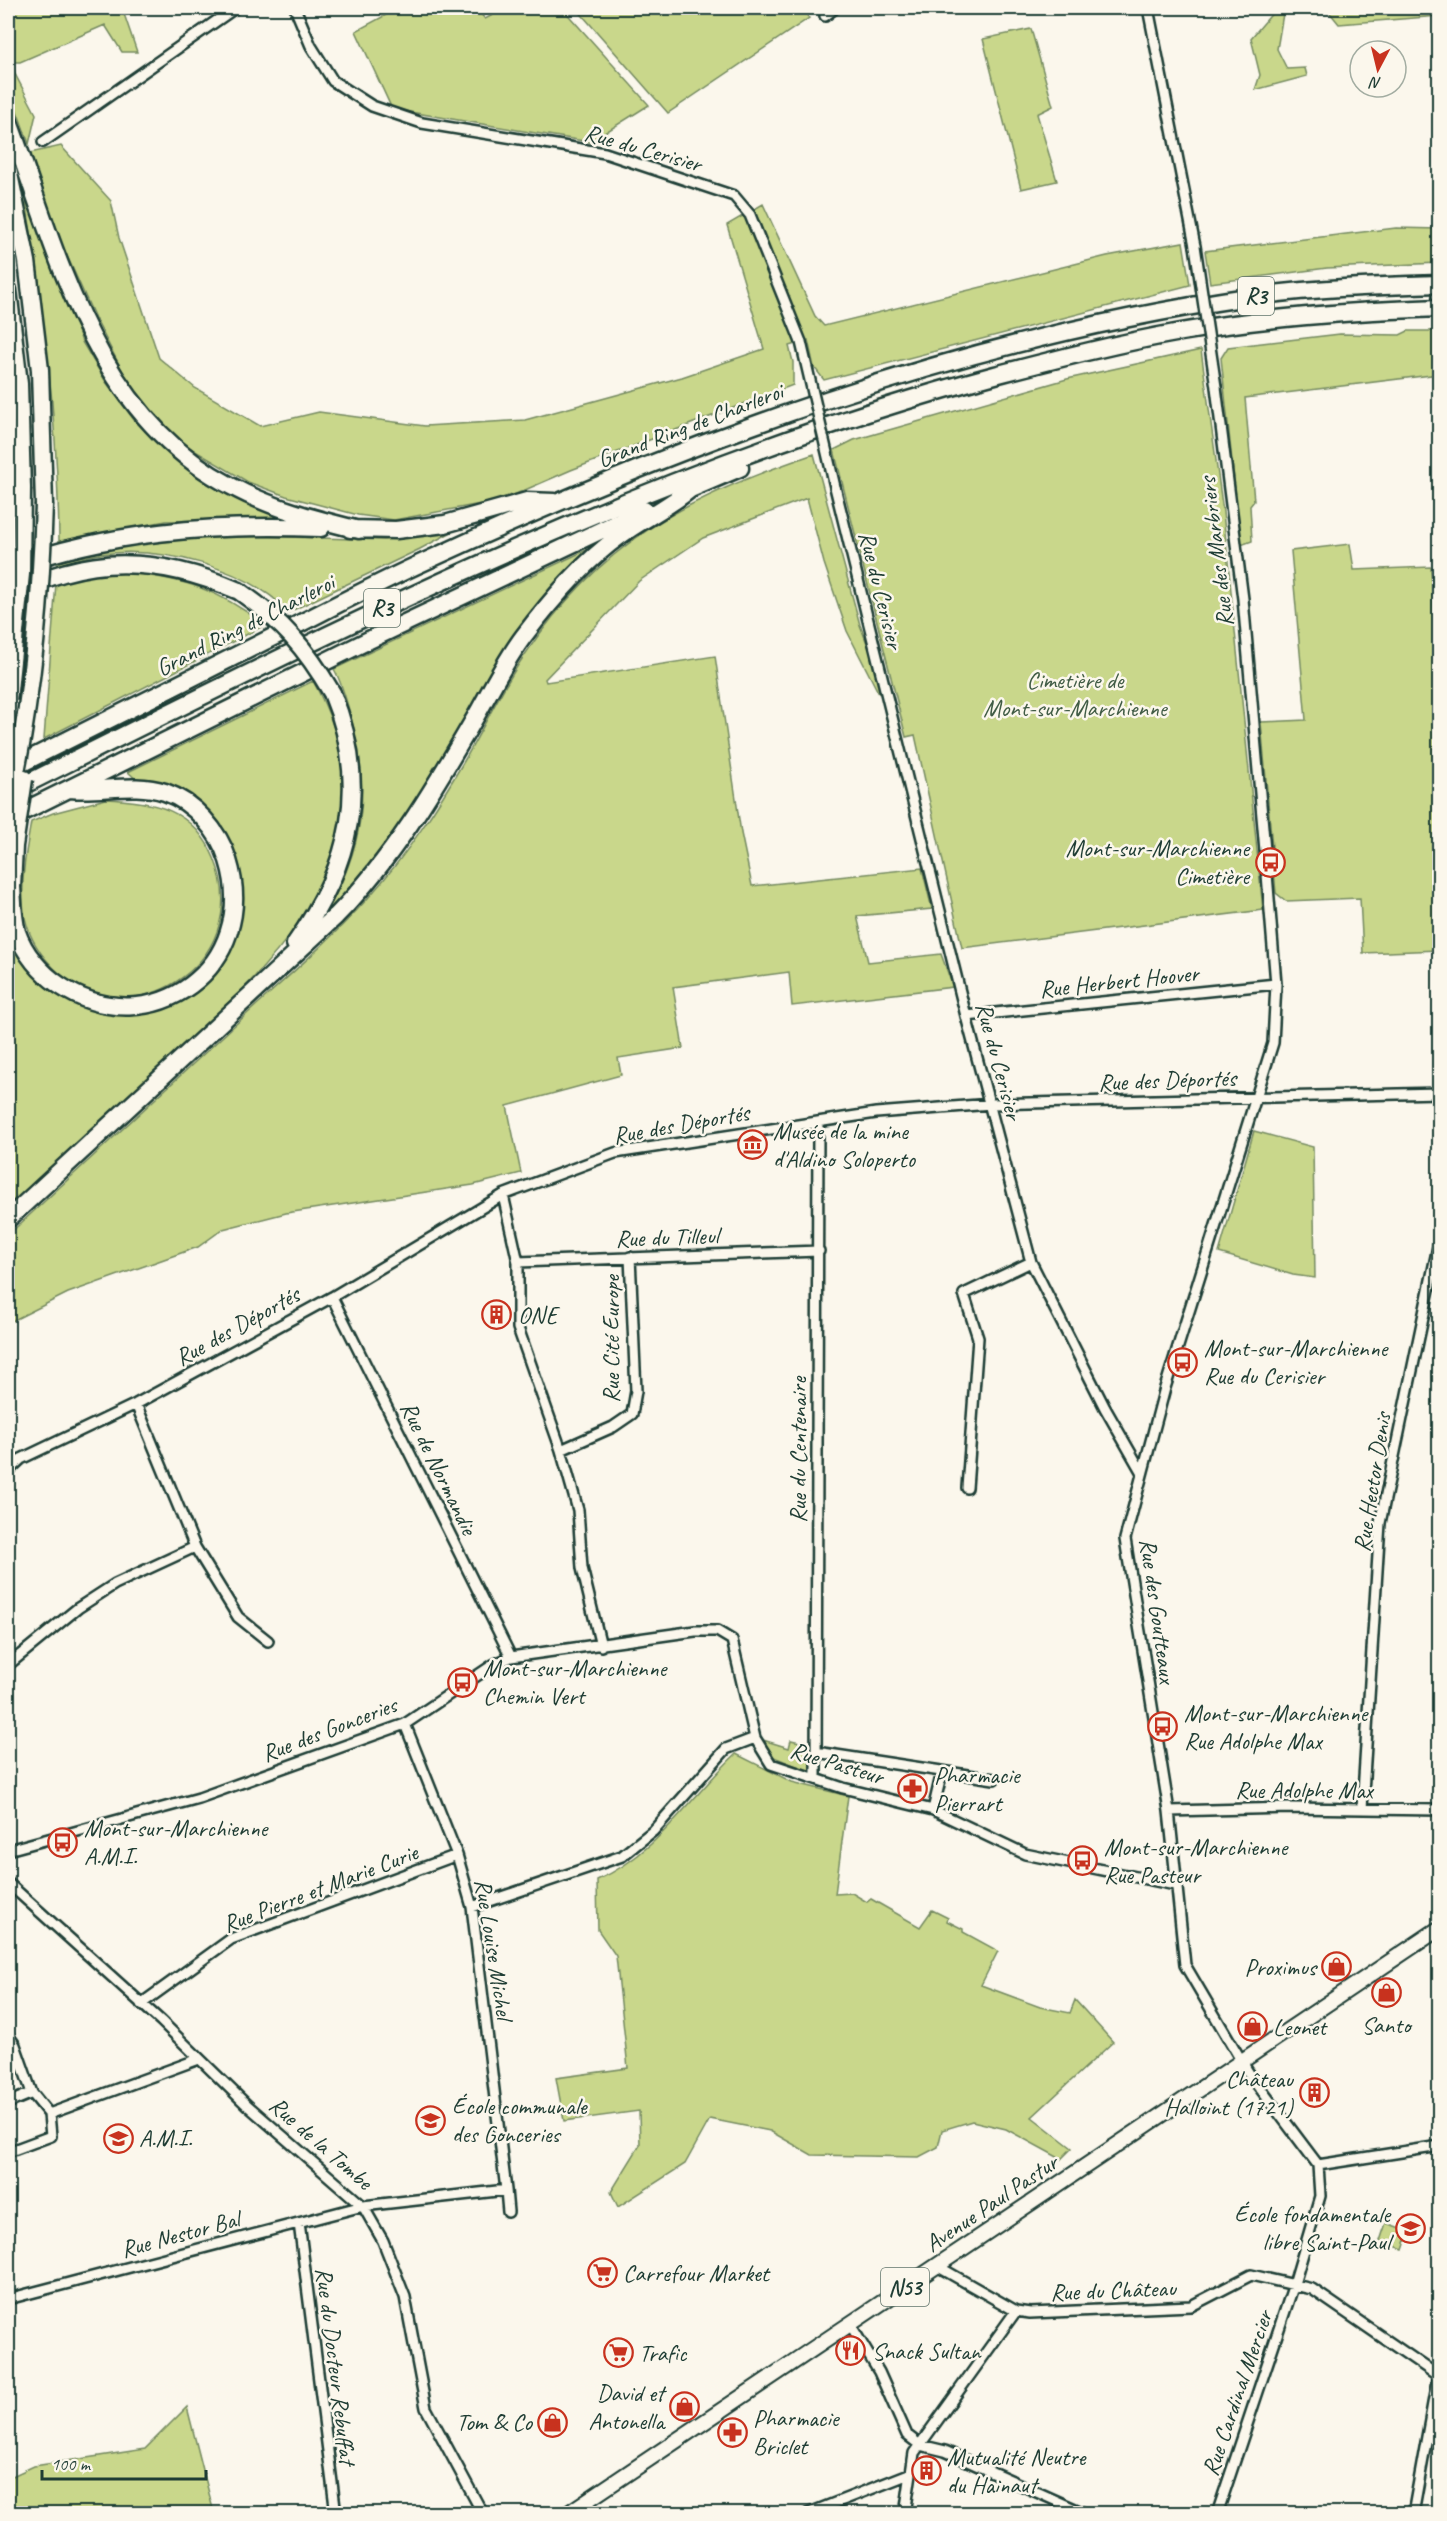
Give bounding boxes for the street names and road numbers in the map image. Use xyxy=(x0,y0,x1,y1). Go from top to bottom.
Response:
street label: Rue du Cerisier xyxy=(581,117,707,180)
road number: R3 xyxy=(1238,277,1274,315)
street label: Grand Ring de Charleroi xyxy=(593,375,789,474)
street label: Rue des Marbriers xyxy=(1192,473,1240,629)
street label: Rue du Cerisier xyxy=(852,528,911,654)
street label: Grand Ring de Charleroi xyxy=(151,566,342,683)
road number: R3 xyxy=(364,589,400,627)
street label: Rue Herbert Hoover xyxy=(1038,957,1203,1004)
street label: Rue du Cerisier xyxy=(969,999,1030,1125)
street label: Rue des Déportés xyxy=(1098,1063,1239,1097)
street label: Rue des Déportés xyxy=(611,1097,754,1151)
street label: Rue du Tilleul xyxy=(615,1220,723,1254)
street label: Rue Cité Europe xyxy=(596,1273,626,1403)
street label: Rue des Déportés xyxy=(170,1278,307,1372)
street label: Rue du Centenaire xyxy=(783,1375,813,1523)
street label: Rue de Normandie xyxy=(394,1396,485,1542)
street label: Rue Hector Denis xyxy=(1346,1408,1398,1554)
street label: Rue des Goutteaux xyxy=(1133,1537,1183,1687)
street label: Rue des Gonceries xyxy=(257,1689,402,1768)
street label: Rue Pasteur xyxy=(787,1735,890,1792)
street label: Rue Adolphe Max xyxy=(1235,1775,1375,1805)
street label: Rue Pierre et Marie Curie xyxy=(218,1836,424,1939)
street label: Rue Louise Michel xyxy=(468,1877,521,2025)
street label: Rue de la Tombe xyxy=(263,2090,381,2198)
street label: Avenue Paul Pastur xyxy=(919,2146,1065,2258)
street label: Rue Nestor Bal xyxy=(118,2203,246,2264)
street label: Rue du Docteur Rebuffat xyxy=(309,2266,363,2469)
road number: N53 xyxy=(881,2268,929,2306)
street label: Rue du Château xyxy=(1050,2273,1178,2307)
street label: Rue Cardinal Mercier xyxy=(1195,2304,1280,2479)

